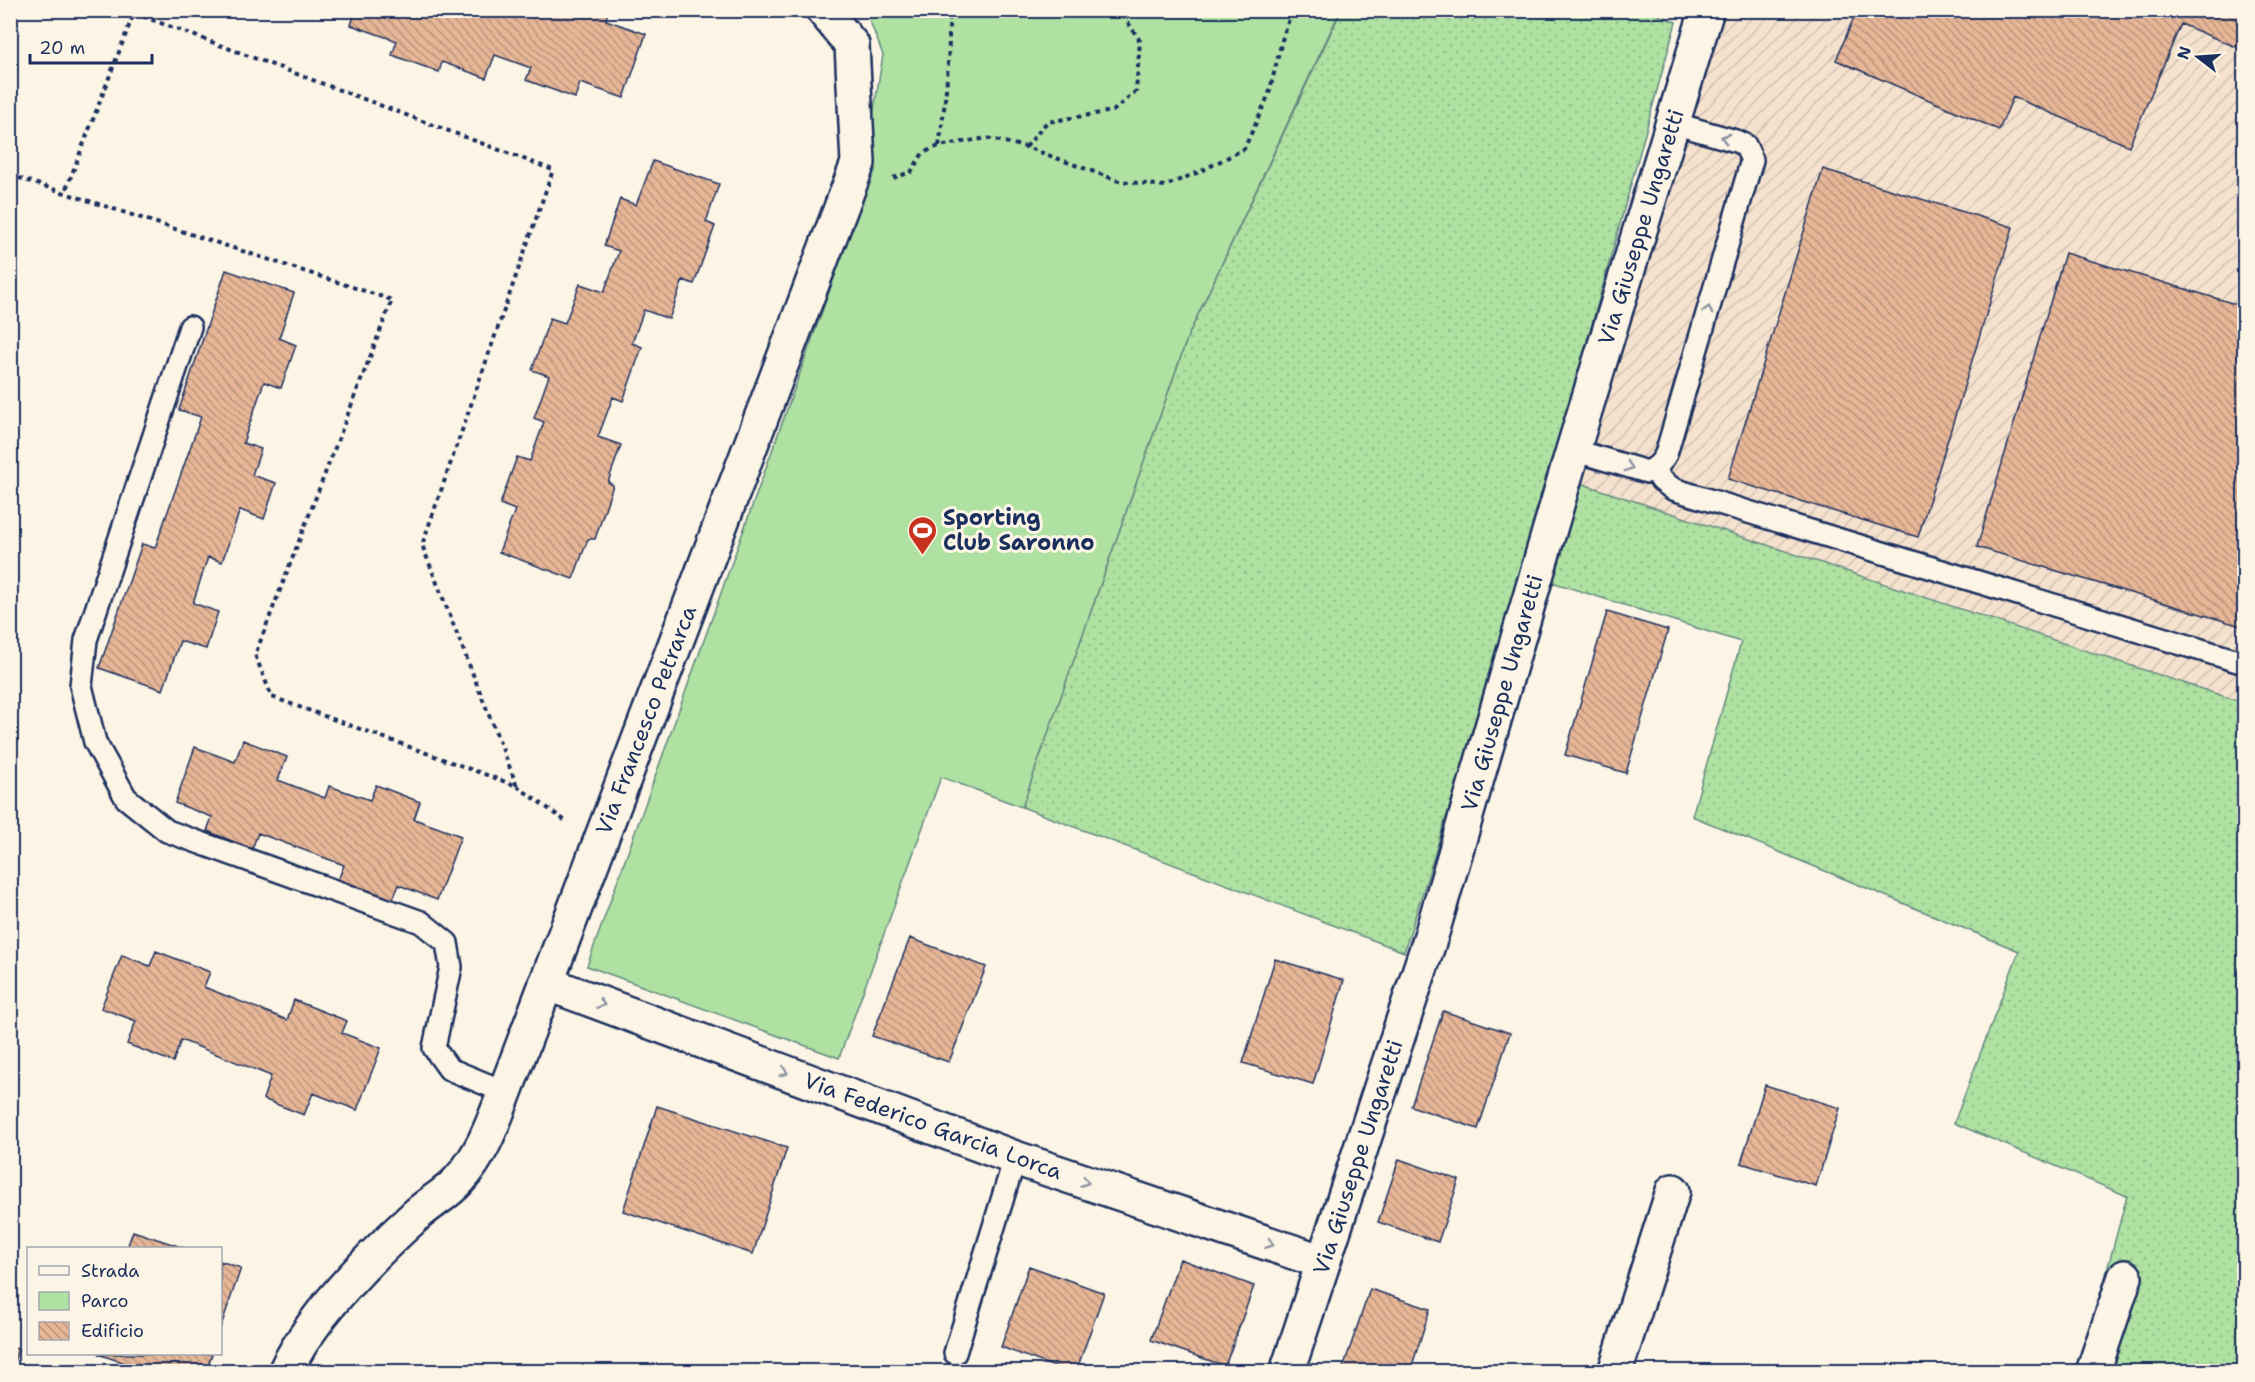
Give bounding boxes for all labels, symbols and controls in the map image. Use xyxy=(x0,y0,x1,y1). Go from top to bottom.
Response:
scale bar xyxy=(30,27,152,65)
north arrow xyxy=(2168,27,2228,87)
text: 20 m xyxy=(39,36,85,60)
text: N xyxy=(2172,44,2196,62)
street label: Via Giuseppe Ungaretti xyxy=(1591,106,1691,348)
one-way arrow xyxy=(1720,133,1731,145)
one-way arrow xyxy=(1701,305,1713,316)
one-way arrow xyxy=(1623,460,1634,472)
place label: Sporting Club Saronno xyxy=(943,503,1095,557)
sports icon: Sporting Club Saronno xyxy=(906,514,938,556)
street label: Via Giuseppe Ungaretti xyxy=(1454,571,1550,815)
street label: Via Francesco Petrarca xyxy=(589,601,703,839)
one-way arrow xyxy=(595,996,606,1009)
street label: Via Giuseppe Ungaretti xyxy=(1306,1036,1410,1278)
one-way arrow xyxy=(778,1064,789,1077)
street label: Via Federico Garcia Lorca xyxy=(800,1066,1067,1186)
one-way arrow xyxy=(1079,1174,1090,1187)
one-way arrow xyxy=(1264,1237,1275,1249)
legend xyxy=(27,1247,222,1355)
text: Strada xyxy=(81,1259,140,1283)
text: Parco xyxy=(81,1289,129,1313)
text: Edificio xyxy=(81,1319,144,1343)

